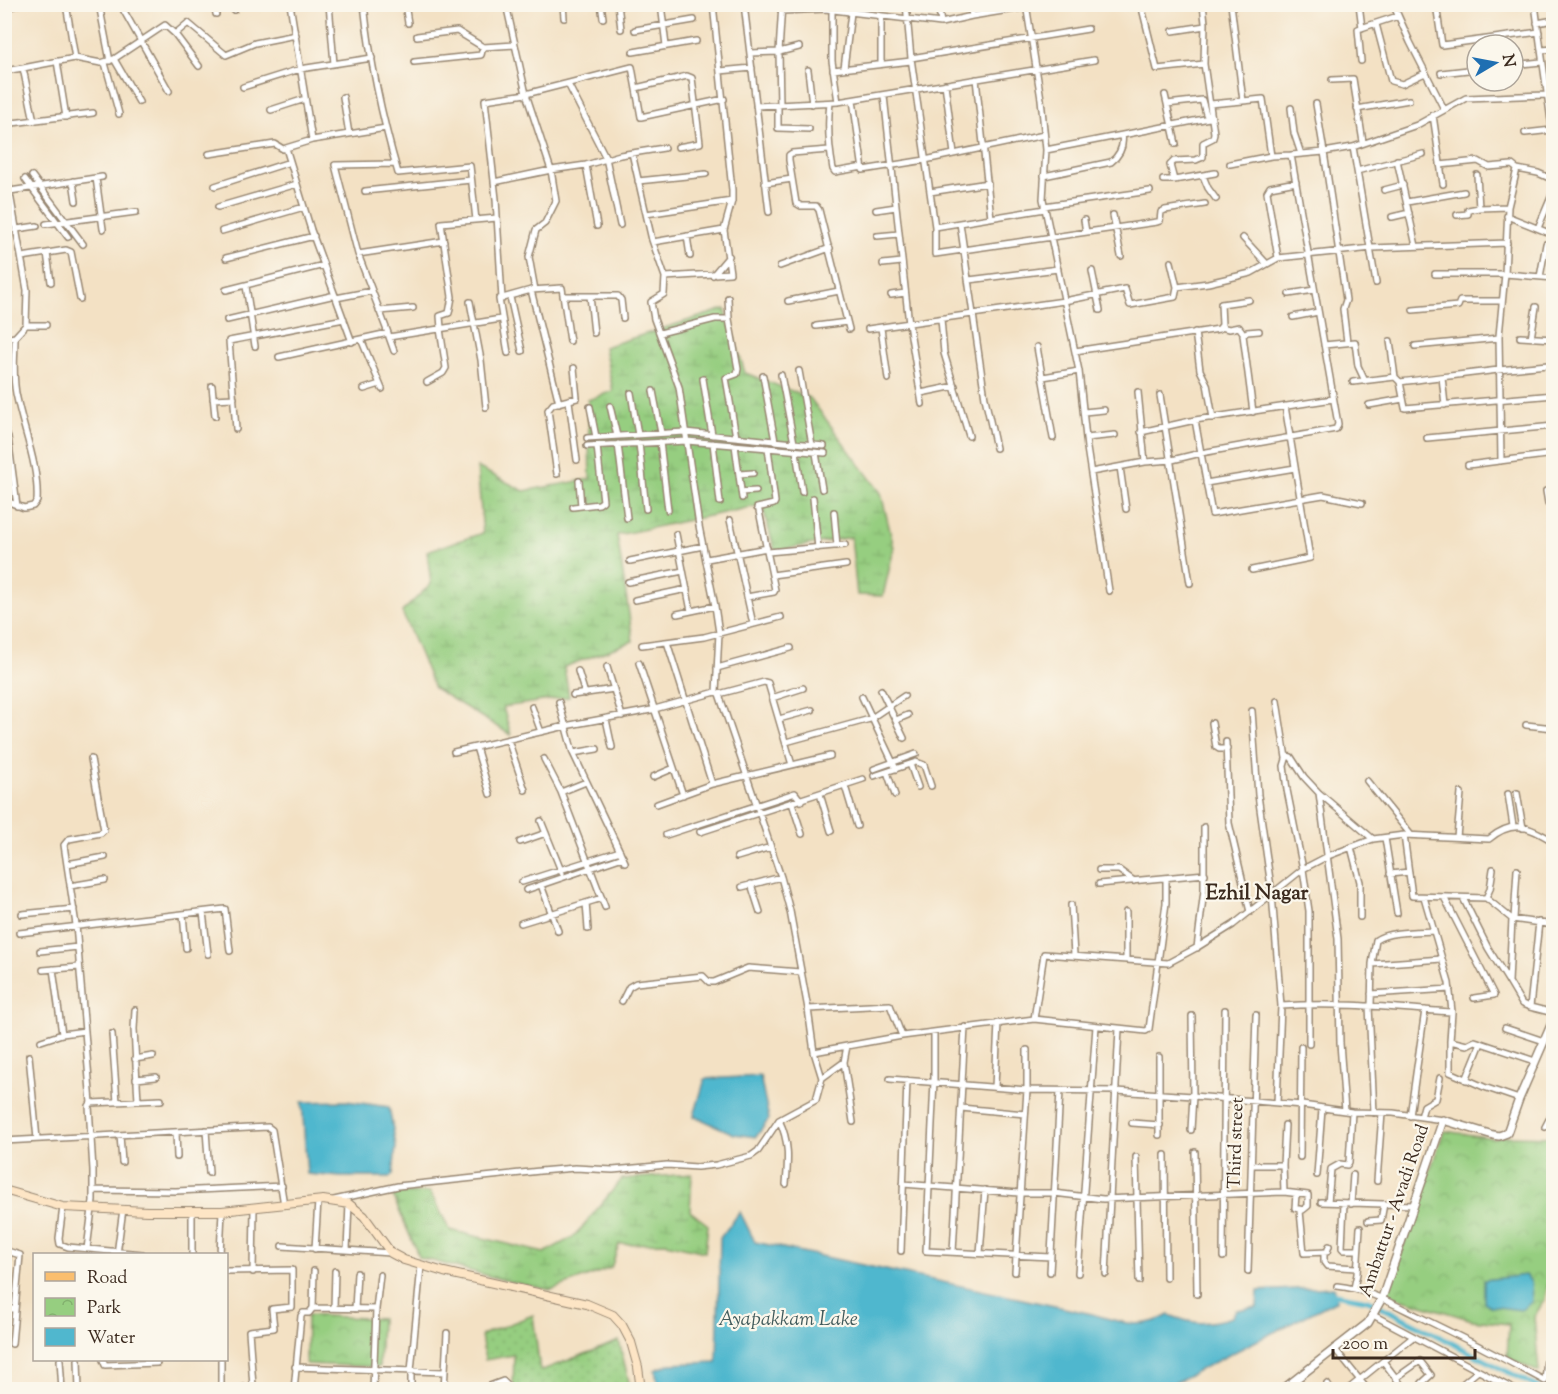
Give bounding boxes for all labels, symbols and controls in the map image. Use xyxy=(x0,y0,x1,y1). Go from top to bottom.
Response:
north arrow xyxy=(1465,33,1525,93)
text: N xyxy=(1495,53,1520,69)
district label: Ezhil Nagar xyxy=(1206,879,1309,909)
street label: Third street xyxy=(1222,1097,1252,1189)
street label: Ambattur - Avadi Road xyxy=(1353,1121,1437,1301)
legend xyxy=(33,1253,228,1361)
text: Road xyxy=(87,1266,127,1292)
text: Park xyxy=(87,1296,122,1322)
water label: Ayapakkam Lake xyxy=(718,1306,858,1335)
scale bar xyxy=(1333,1322,1476,1360)
text: Water xyxy=(87,1326,136,1352)
text: 200 m xyxy=(1342,1332,1388,1358)

